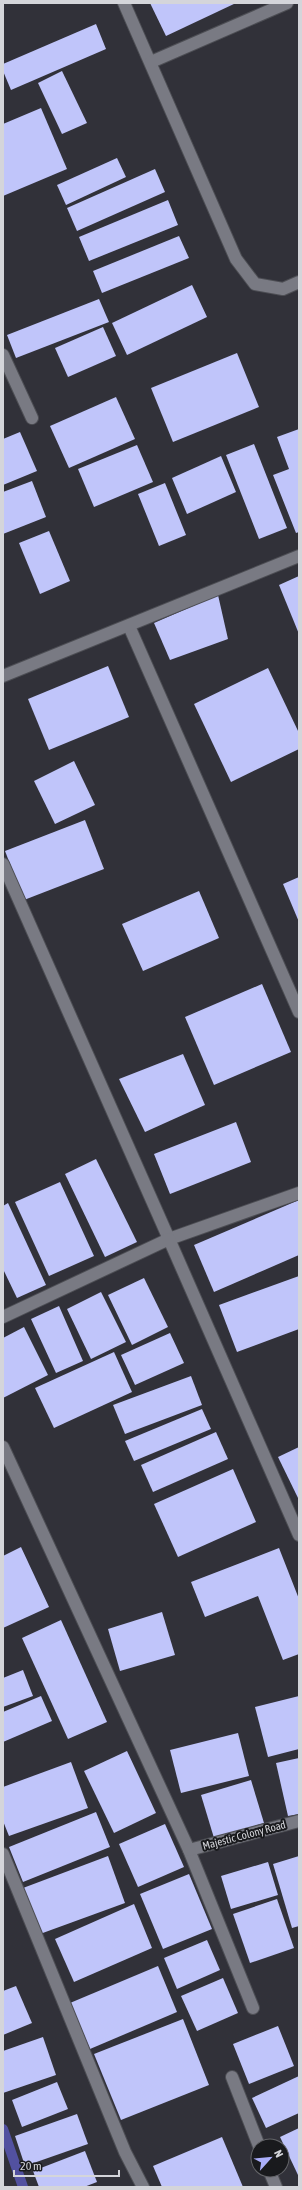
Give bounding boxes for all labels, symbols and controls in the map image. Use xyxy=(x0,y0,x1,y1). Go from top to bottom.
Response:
street label: Majestic Colony Road xyxy=(201,1818,287,1852)
north arrow xyxy=(250,2138,290,2178)
text: N xyxy=(272,2148,286,2159)
scale bar xyxy=(14,2152,119,2178)
text: 20 m xyxy=(20,2159,42,2173)

